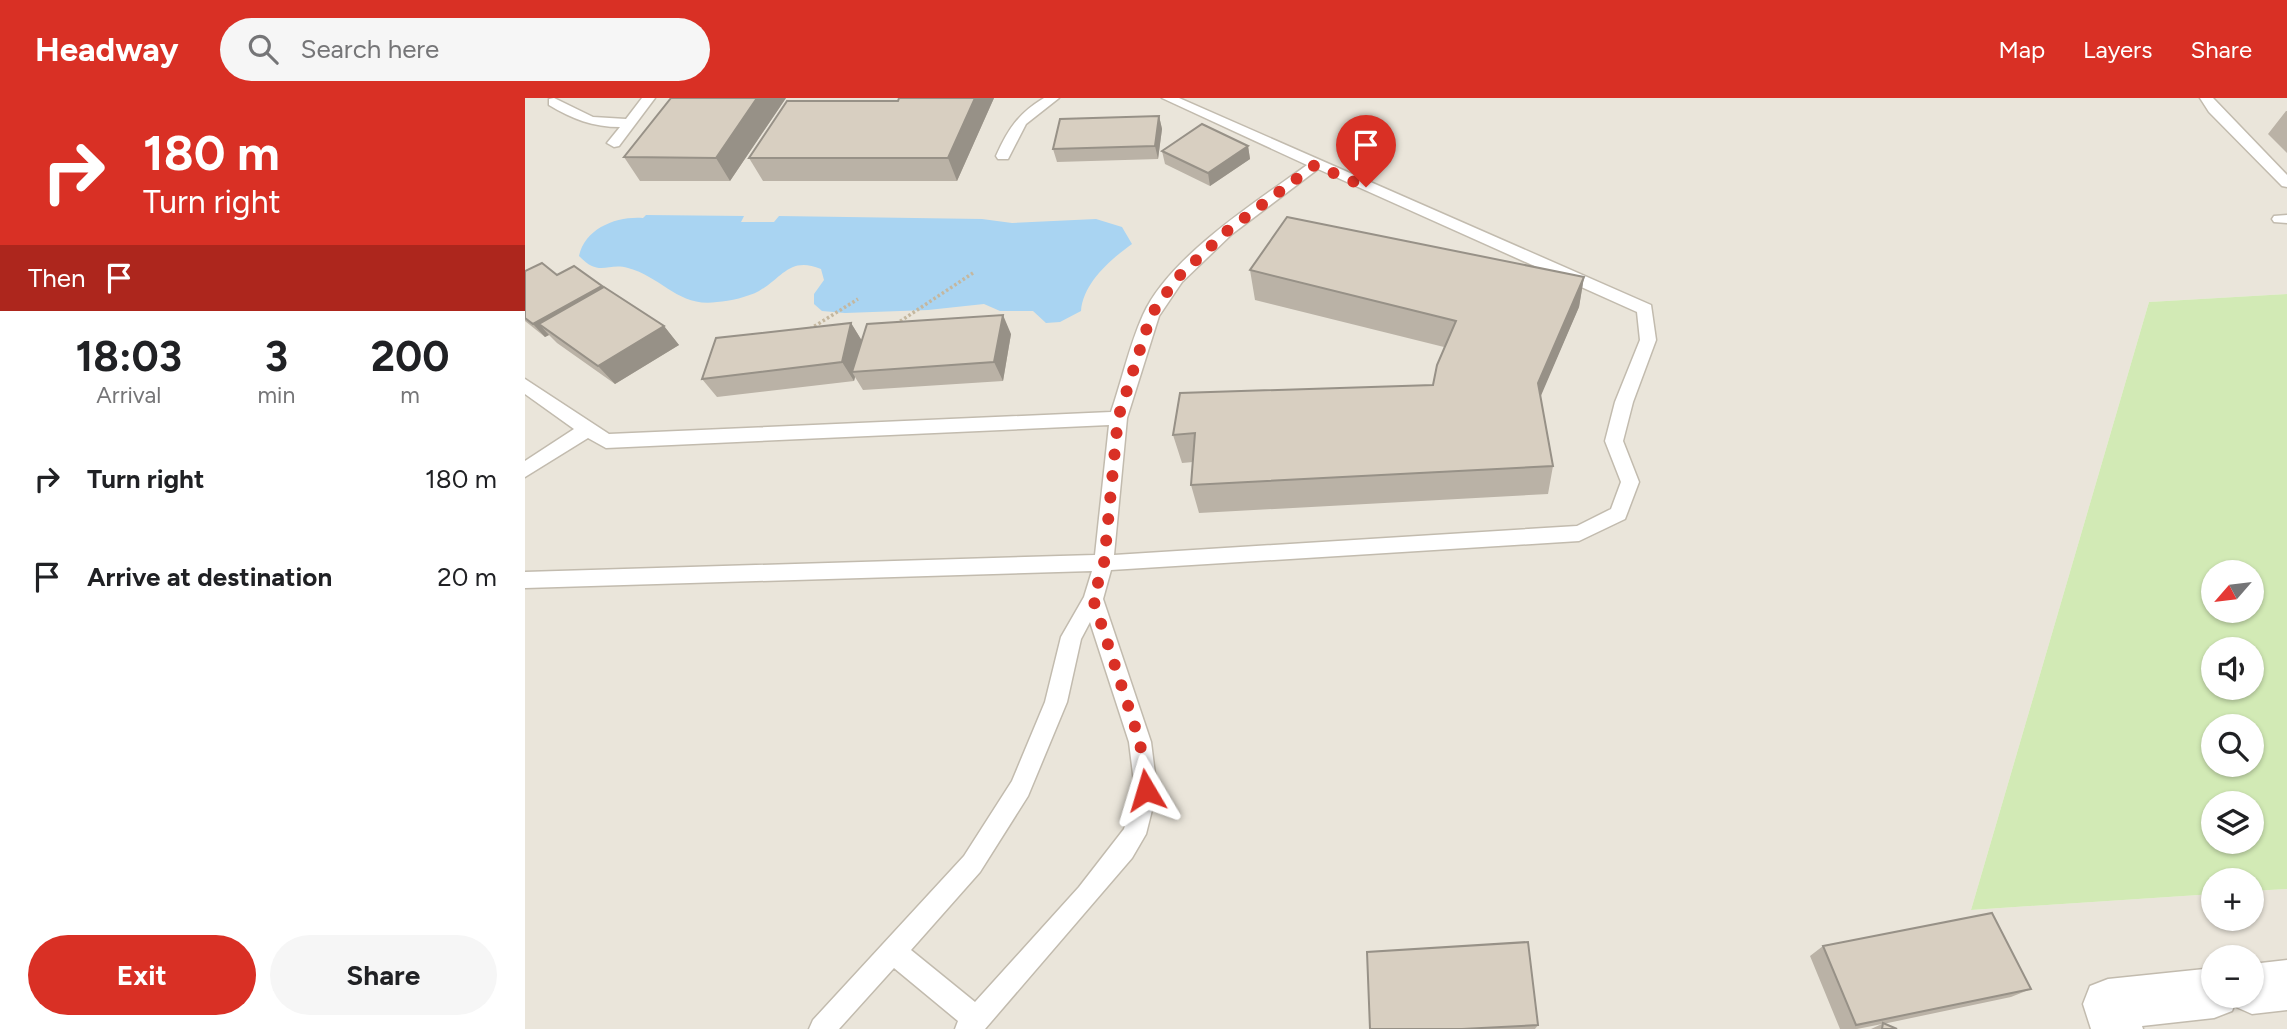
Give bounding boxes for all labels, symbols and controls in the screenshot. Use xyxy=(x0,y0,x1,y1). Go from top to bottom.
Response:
search box xyxy=(220,18,710,81)
text: Headway xyxy=(35,30,178,69)
icon: search xyxy=(244,30,282,68)
text: Search here xyxy=(300,33,439,65)
text: Map xyxy=(1998,35,2045,64)
text: Layers xyxy=(2083,35,2152,64)
text: Share xyxy=(2190,35,2252,64)
pin xyxy=(1336,115,1396,187)
text: 180 m xyxy=(143,123,280,182)
icon: right xyxy=(28,126,119,217)
icon: arrive xyxy=(1347,126,1385,164)
text: Turn right xyxy=(143,183,281,221)
icon: arrive xyxy=(100,259,138,297)
text: Then xyxy=(28,262,86,294)
text: 18:03 xyxy=(75,331,182,382)
text: 3 xyxy=(265,331,288,382)
text: 200 xyxy=(371,331,450,382)
text: Arrival xyxy=(96,381,161,409)
text: min xyxy=(258,381,295,409)
text: m xyxy=(400,381,420,409)
icon: right xyxy=(28,460,66,498)
text: Turn right xyxy=(87,463,204,495)
text: 180 m xyxy=(425,463,497,495)
icon: arrive xyxy=(28,558,66,596)
north arrow xyxy=(2201,560,2265,623)
map controls xyxy=(2201,560,2264,1008)
text: Arrive at destination xyxy=(87,561,332,593)
text: 20 m xyxy=(437,561,497,593)
button: sound xyxy=(2201,637,2264,700)
button: search xyxy=(2201,714,2264,777)
position arrow xyxy=(1109,753,1183,827)
button: layers xyxy=(2201,791,2264,854)
button: + xyxy=(2201,868,2264,931)
button: Exit xyxy=(28,935,256,1015)
button: Share xyxy=(270,935,497,1015)
button: − xyxy=(2201,945,2264,1008)

